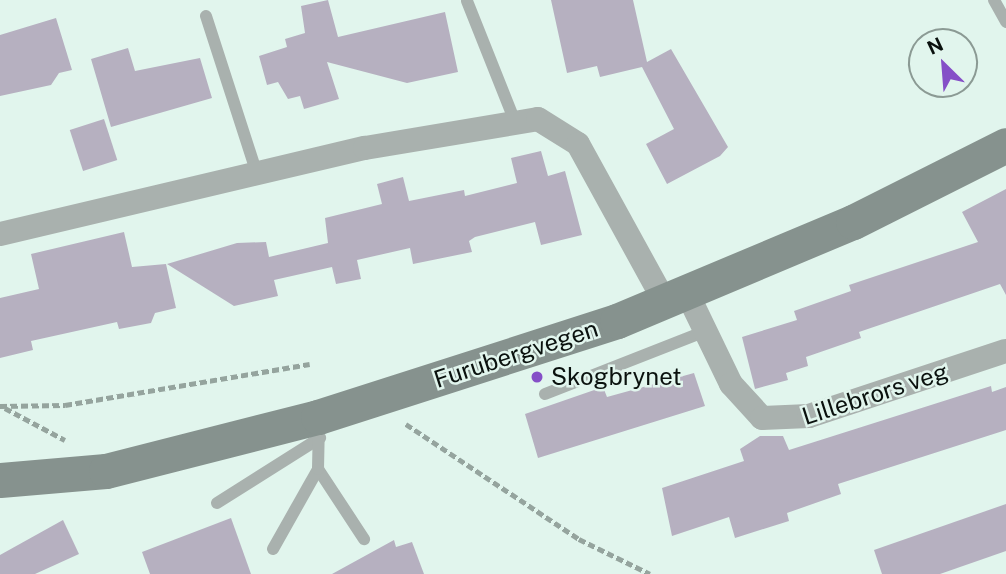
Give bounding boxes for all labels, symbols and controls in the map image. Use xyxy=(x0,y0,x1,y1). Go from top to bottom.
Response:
north arrow xyxy=(908,28,978,98)
text: N xyxy=(924,33,946,59)
street label: Furubergvegen xyxy=(430,314,602,394)
street label: Lillebrors veg xyxy=(798,357,952,431)
place label: Skogbrynet xyxy=(551,363,682,391)
marker: Skogbrynet xyxy=(529,369,545,385)

